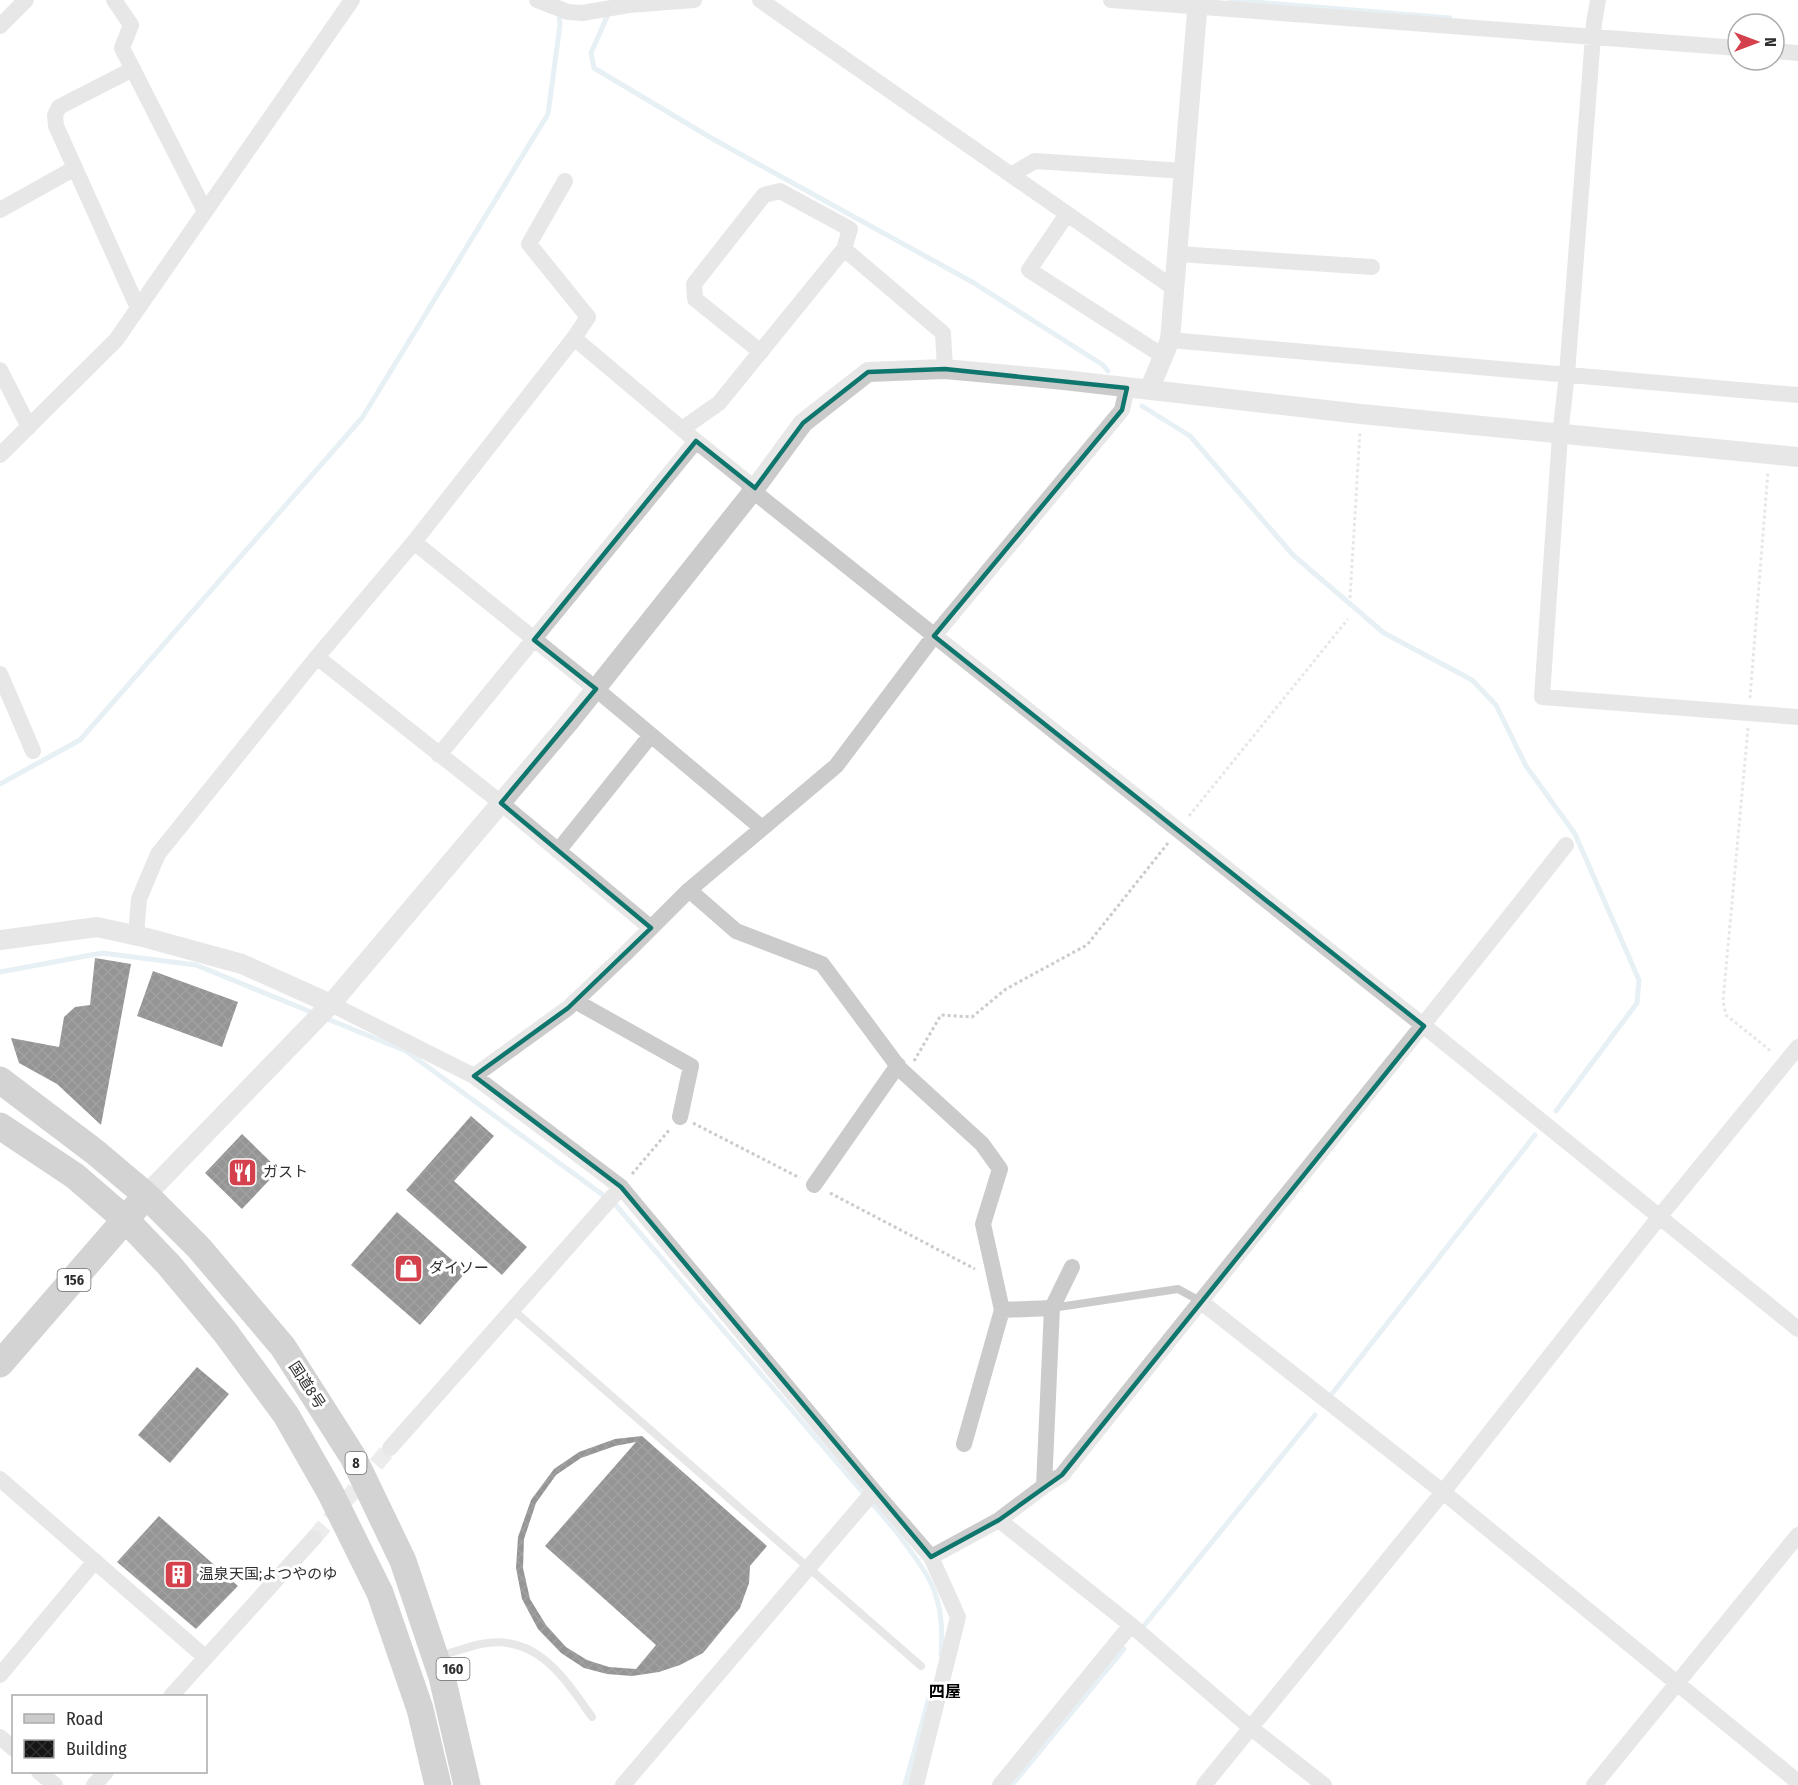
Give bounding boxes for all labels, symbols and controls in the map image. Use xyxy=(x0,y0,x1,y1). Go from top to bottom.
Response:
north arrow xyxy=(1726,12,1786,72)
text: N xyxy=(1761,37,1780,47)
restaurant icon: ガスト xyxy=(226,1156,258,1188)
place label: ガスト xyxy=(263,1163,308,1181)
shop icon: ダイソー xyxy=(392,1252,424,1284)
place label: ダイソー xyxy=(429,1259,489,1277)
road number: 156 xyxy=(58,1269,90,1291)
street label: 国道8号 xyxy=(285,1358,329,1412)
road number: 8 xyxy=(346,1452,366,1474)
building icon: 温泉天国;よつやのゆ xyxy=(162,1558,194,1590)
place label: 温泉天国;よつやのゆ xyxy=(199,1565,337,1583)
road number: 160 xyxy=(436,1658,470,1680)
district label: 四屋 xyxy=(929,1682,961,1701)
legend xyxy=(12,1695,207,1773)
text: Road xyxy=(66,1708,103,1730)
text: Building xyxy=(66,1738,127,1760)

